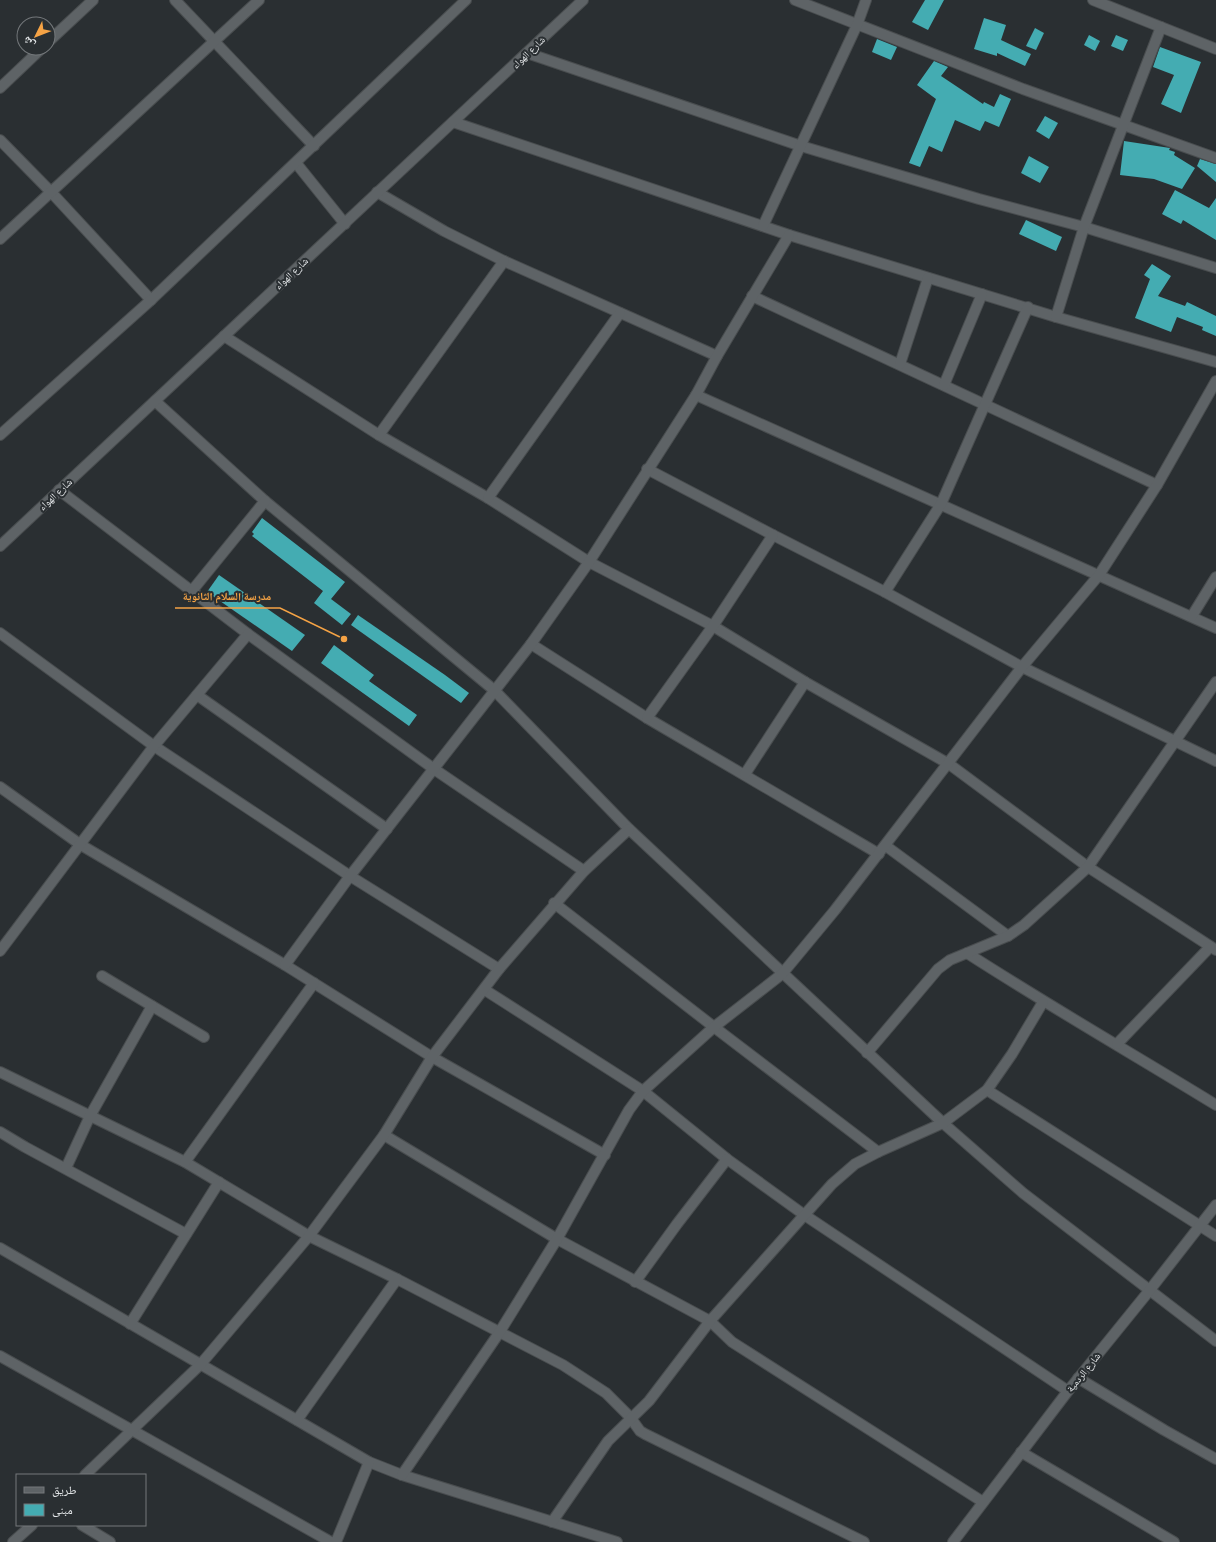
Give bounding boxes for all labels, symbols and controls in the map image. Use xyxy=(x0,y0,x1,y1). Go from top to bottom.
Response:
north arrow xyxy=(16,16,56,56)
text: ش xyxy=(19,33,39,52)
street label: شارع الهواء xyxy=(509,33,548,71)
street label: شارع الهواء xyxy=(272,254,311,292)
street label: شارع الهواء xyxy=(36,475,75,513)
callout: مدرسة السلام الثانوية xyxy=(175,585,280,608)
text: مدرسة السلام الثانوية xyxy=(183,589,271,604)
street label: شارع الردمية xyxy=(1064,1350,1104,1395)
legend xyxy=(16,1474,146,1526)
text: طريق xyxy=(52,1482,77,1497)
text: مبنى xyxy=(52,1502,73,1517)

